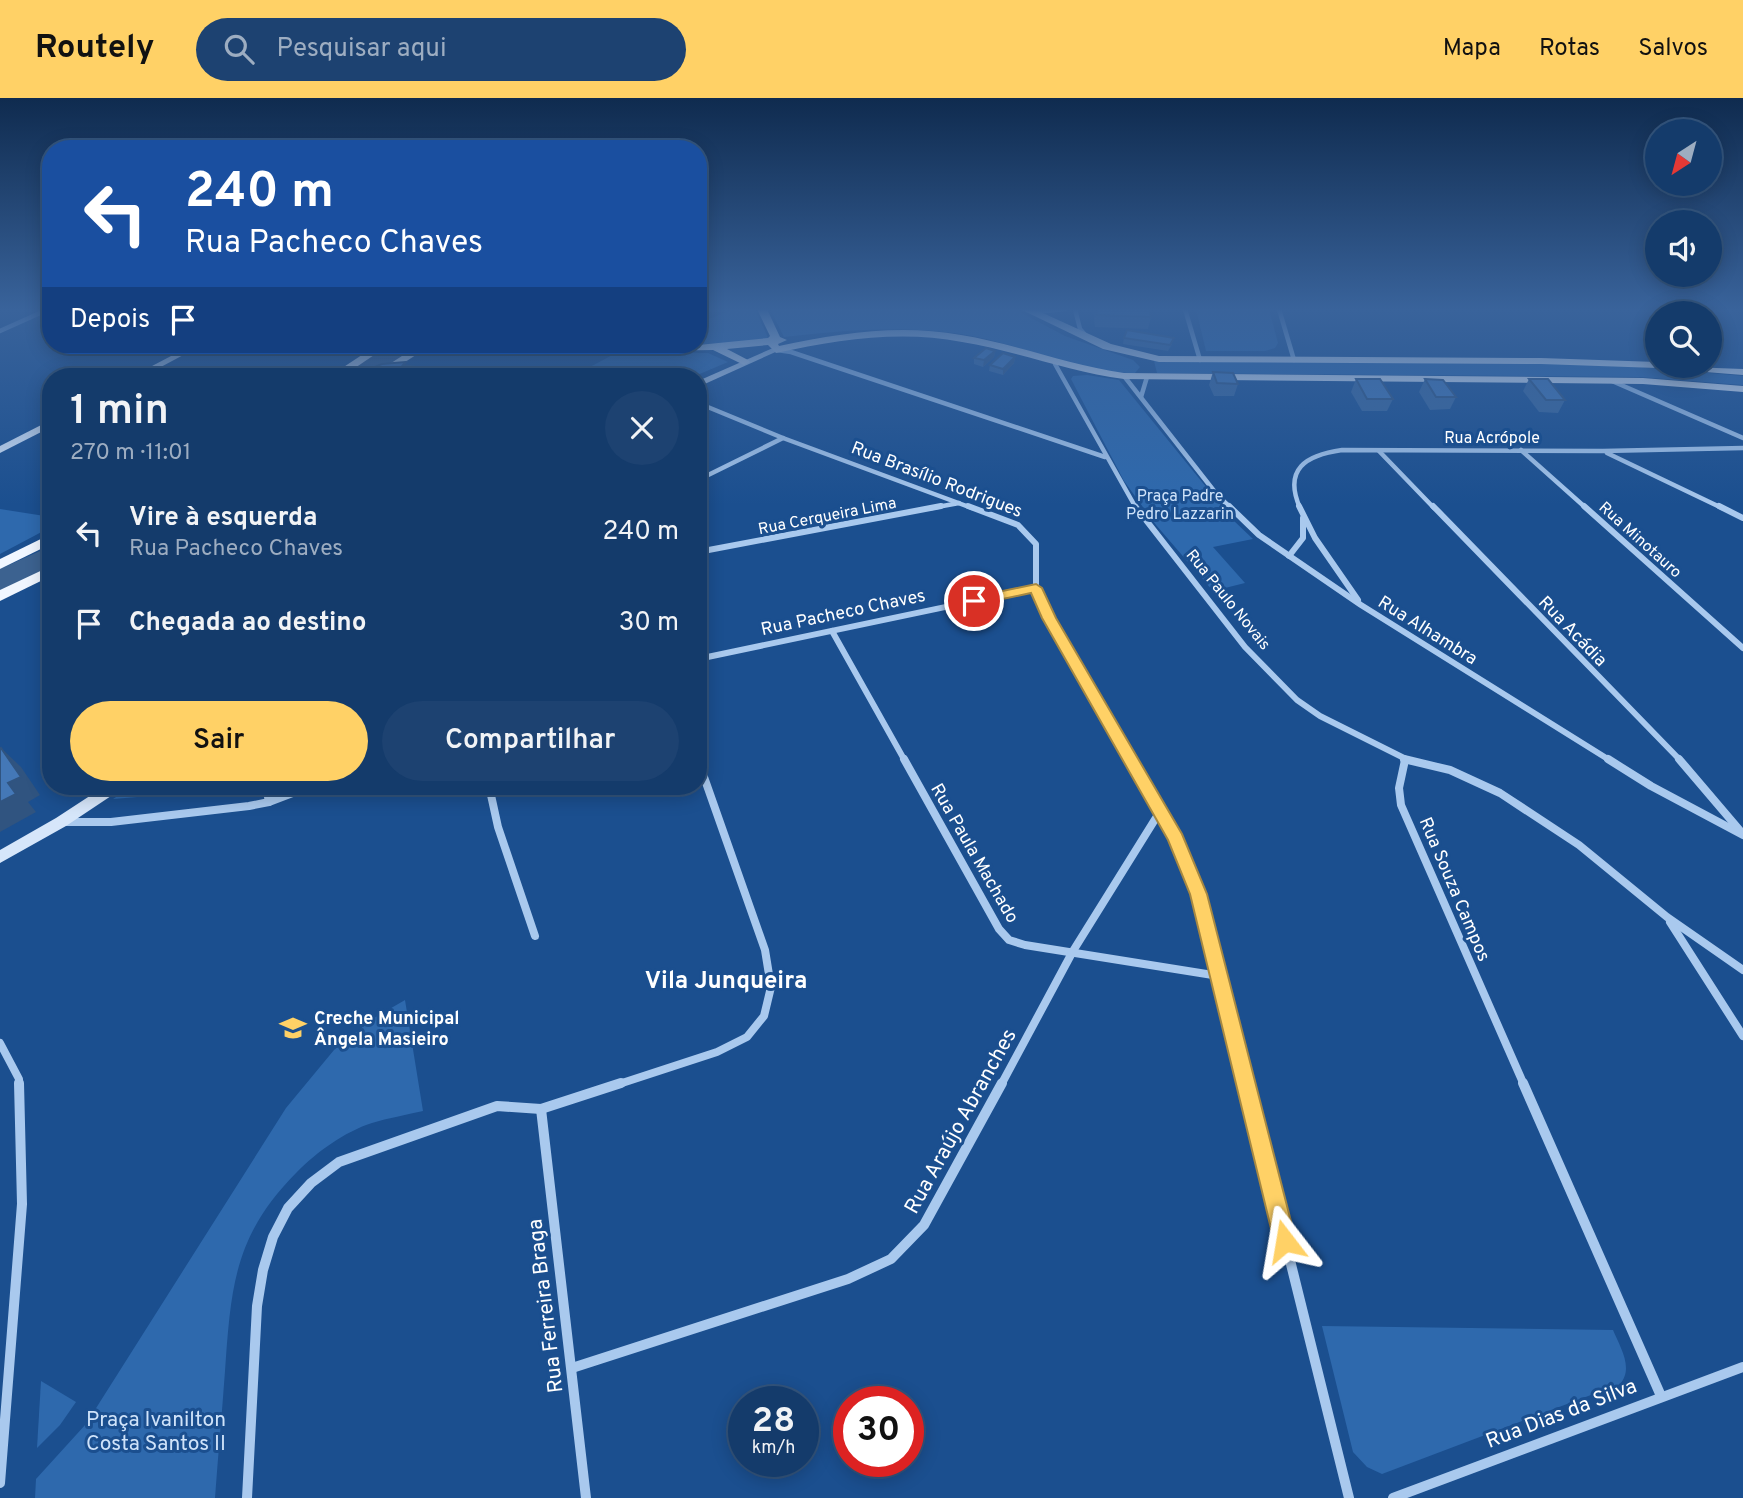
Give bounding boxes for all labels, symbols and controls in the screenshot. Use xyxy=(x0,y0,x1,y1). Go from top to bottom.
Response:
search box xyxy=(196,18,686,81)
text: Routely xyxy=(35,28,154,70)
icon: search xyxy=(220,30,258,68)
text: Pesquisar aqui xyxy=(276,33,447,66)
text: Mapa xyxy=(1443,34,1501,64)
text: Rotas xyxy=(1539,34,1600,64)
text: Salvos xyxy=(1638,34,1708,64)
north arrow xyxy=(1645,119,1722,196)
map controls xyxy=(1645,119,1722,378)
text: 240 m xyxy=(185,163,334,225)
icon: left xyxy=(70,168,161,259)
button: sound xyxy=(1645,210,1722,287)
text: Rua Pacheco Chaves xyxy=(185,224,483,264)
icon: arrive xyxy=(164,301,202,339)
button: search xyxy=(1645,301,1722,378)
text: Depois xyxy=(70,304,150,337)
text: 1 min xyxy=(70,386,169,439)
button: close xyxy=(605,391,679,465)
street label: Rua Acrópole xyxy=(1444,429,1540,449)
street label: Rua Brasílio Rodrigues xyxy=(848,437,1025,524)
text: 270 m · 11:01 xyxy=(70,439,191,468)
park label: Praça Padre Pedro Lazzarin xyxy=(1126,487,1234,525)
street label: Rua Cerqueira Lima xyxy=(757,494,898,540)
street label: Rua Minotauro xyxy=(1594,498,1685,583)
text: Vire à esquerda xyxy=(129,502,317,535)
icon: left xyxy=(70,514,108,552)
text: 240 m xyxy=(602,516,679,549)
text: Rua Pacheco Chaves xyxy=(129,535,343,564)
street label: Rua Paulo Novais xyxy=(1181,546,1274,655)
pin xyxy=(944,571,1004,631)
icon: arrive xyxy=(955,582,993,620)
street label: Rua Pacheco Chaves xyxy=(759,585,928,642)
street label: Rua Alhambra xyxy=(1373,592,1481,671)
street label: Rua Acádia xyxy=(1533,592,1611,672)
icon: arrive xyxy=(70,605,108,643)
text: Chegada ao destino xyxy=(129,607,366,640)
text: 30 m xyxy=(619,607,679,640)
button: Sair xyxy=(70,701,368,781)
button: Compartilhar xyxy=(382,701,679,781)
street label: Rua Paula Machado xyxy=(924,780,1023,928)
street label: Rua Souza Campos xyxy=(1413,814,1494,965)
district label: Vila Junqueira xyxy=(645,967,807,997)
place label: Creche Municipal Ângela Masieiro xyxy=(314,1008,459,1052)
school or university icon: Creche Municipal Ângela Masieiro xyxy=(278,1013,308,1043)
street label: Rua Araújo Abranches xyxy=(899,1024,1023,1219)
position arrow xyxy=(1248,1204,1322,1278)
street label: Rua Ferreira Braga xyxy=(522,1217,571,1394)
street label: Rua Dias da Silva xyxy=(1482,1373,1641,1456)
speed limit sign: 30 xyxy=(833,1386,924,1477)
text: 28 xyxy=(752,1400,795,1444)
park label: Praça Ivanilton Costa Santos II xyxy=(86,1407,226,1458)
text: km/h xyxy=(752,1437,795,1460)

